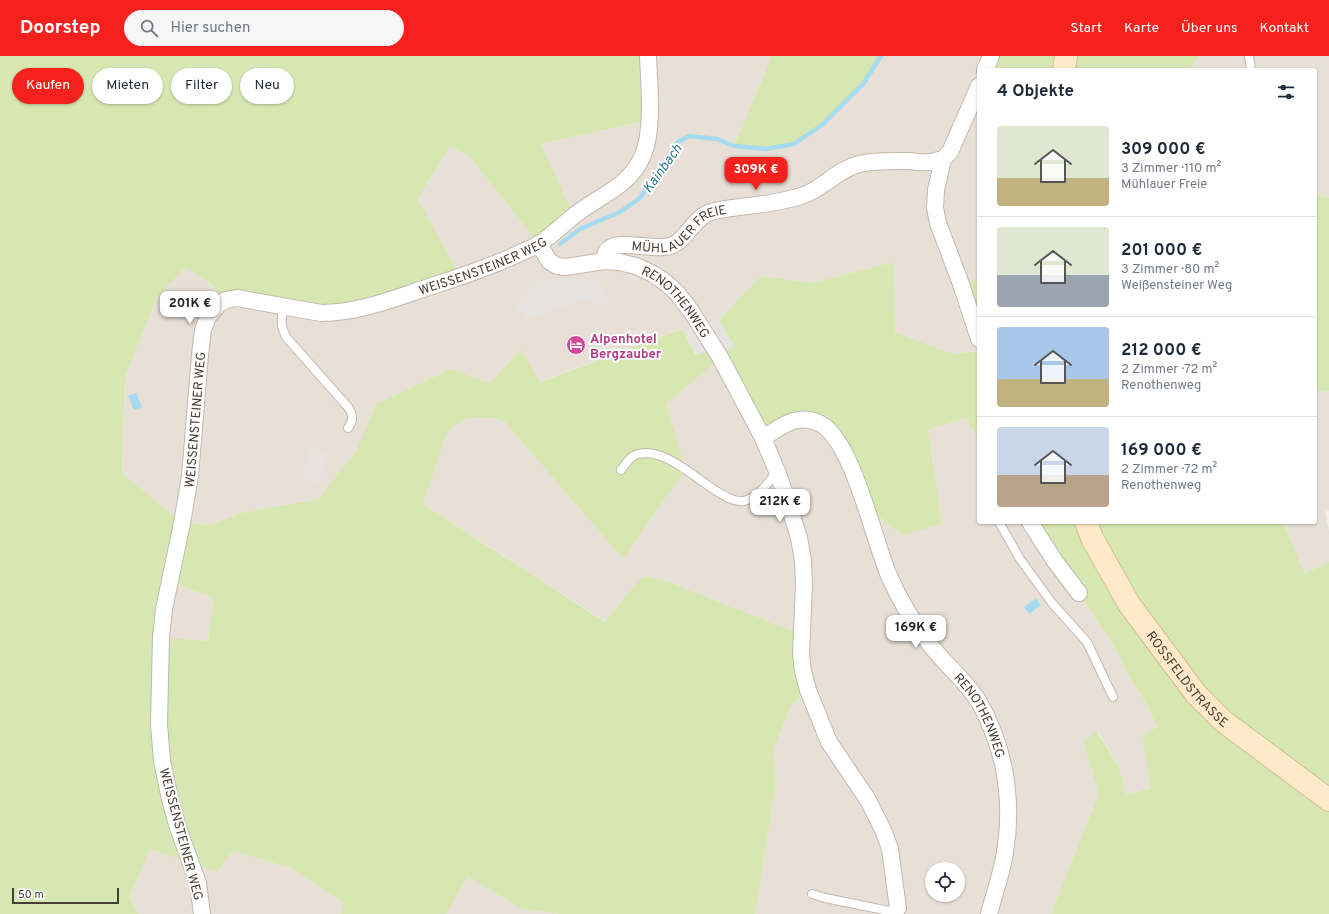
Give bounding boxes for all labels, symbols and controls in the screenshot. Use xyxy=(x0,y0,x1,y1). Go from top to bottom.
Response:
search box xyxy=(124,10,404,46)
text: Doorstep xyxy=(20,16,100,40)
icon: search xyxy=(138,17,160,39)
text: Hier suchen xyxy=(170,19,250,38)
text: Start xyxy=(1070,20,1102,37)
text: Karte xyxy=(1124,20,1159,37)
text: Über uns xyxy=(1181,20,1238,37)
text: Kontakt xyxy=(1260,20,1309,37)
chip: Kaufen xyxy=(12,68,84,104)
chip: Mieten xyxy=(92,68,163,104)
chip: Filter xyxy=(171,68,232,104)
chip: Neu xyxy=(240,68,294,104)
text: 4 Objekte xyxy=(997,81,1074,103)
icon: filters xyxy=(1275,81,1297,103)
text: 309 000 € xyxy=(1121,139,1206,161)
water label: Kainbach xyxy=(640,141,687,197)
icon: home xyxy=(1029,142,1077,190)
pin: 309K € xyxy=(723,157,789,191)
text: 3 Zimmer · 110 m² xyxy=(1121,161,1221,177)
text: 309K € xyxy=(734,162,778,178)
text: Mühlauer Freie xyxy=(1121,177,1207,193)
street label: MÜHLAUER FREIE xyxy=(631,203,727,257)
street label: WEISSENSTEINER WEG xyxy=(417,235,551,300)
text: 201 000 € xyxy=(1121,240,1202,262)
icon: home xyxy=(1029,243,1077,291)
text: 3 Zimmer · 80 m² xyxy=(1121,262,1219,278)
street label: RENOTHENWEG xyxy=(638,264,712,342)
text: Weißensteiner Weg xyxy=(1121,278,1232,294)
pin: 201K € xyxy=(157,291,223,325)
text: 201K € xyxy=(169,296,211,312)
place label: Alpenhotel Bergzauber xyxy=(590,332,662,363)
hotel icon: Alpenhotel Bergzauber xyxy=(565,334,587,356)
text: 212 000 € xyxy=(1121,340,1202,362)
icon: home xyxy=(1029,343,1077,391)
street label: WEISSENSTEINER WEG xyxy=(182,351,210,489)
text: 2 Zimmer · 72 m² xyxy=(1121,362,1217,378)
text: Renothenweg xyxy=(1121,378,1201,394)
text: 169 000 € xyxy=(1121,440,1202,462)
icon: home xyxy=(1029,443,1077,491)
text: 2 Zimmer · 72 m² xyxy=(1121,462,1217,478)
text: Renothenweg xyxy=(1121,478,1201,494)
pin: 212K € xyxy=(747,489,813,523)
text: 212K € xyxy=(759,494,801,510)
pin: 169K € xyxy=(883,615,949,649)
text: 169K € xyxy=(895,620,937,636)
street label: ROSSFELDSTRASSE xyxy=(1142,629,1231,732)
street label: RENOTHENWEG xyxy=(950,670,1007,760)
street label: WEISSENSTEINER WEG xyxy=(155,767,205,902)
map controls xyxy=(925,862,965,902)
button: locate xyxy=(925,862,965,902)
scale bar xyxy=(12,886,119,905)
text: 50 m xyxy=(18,888,44,902)

